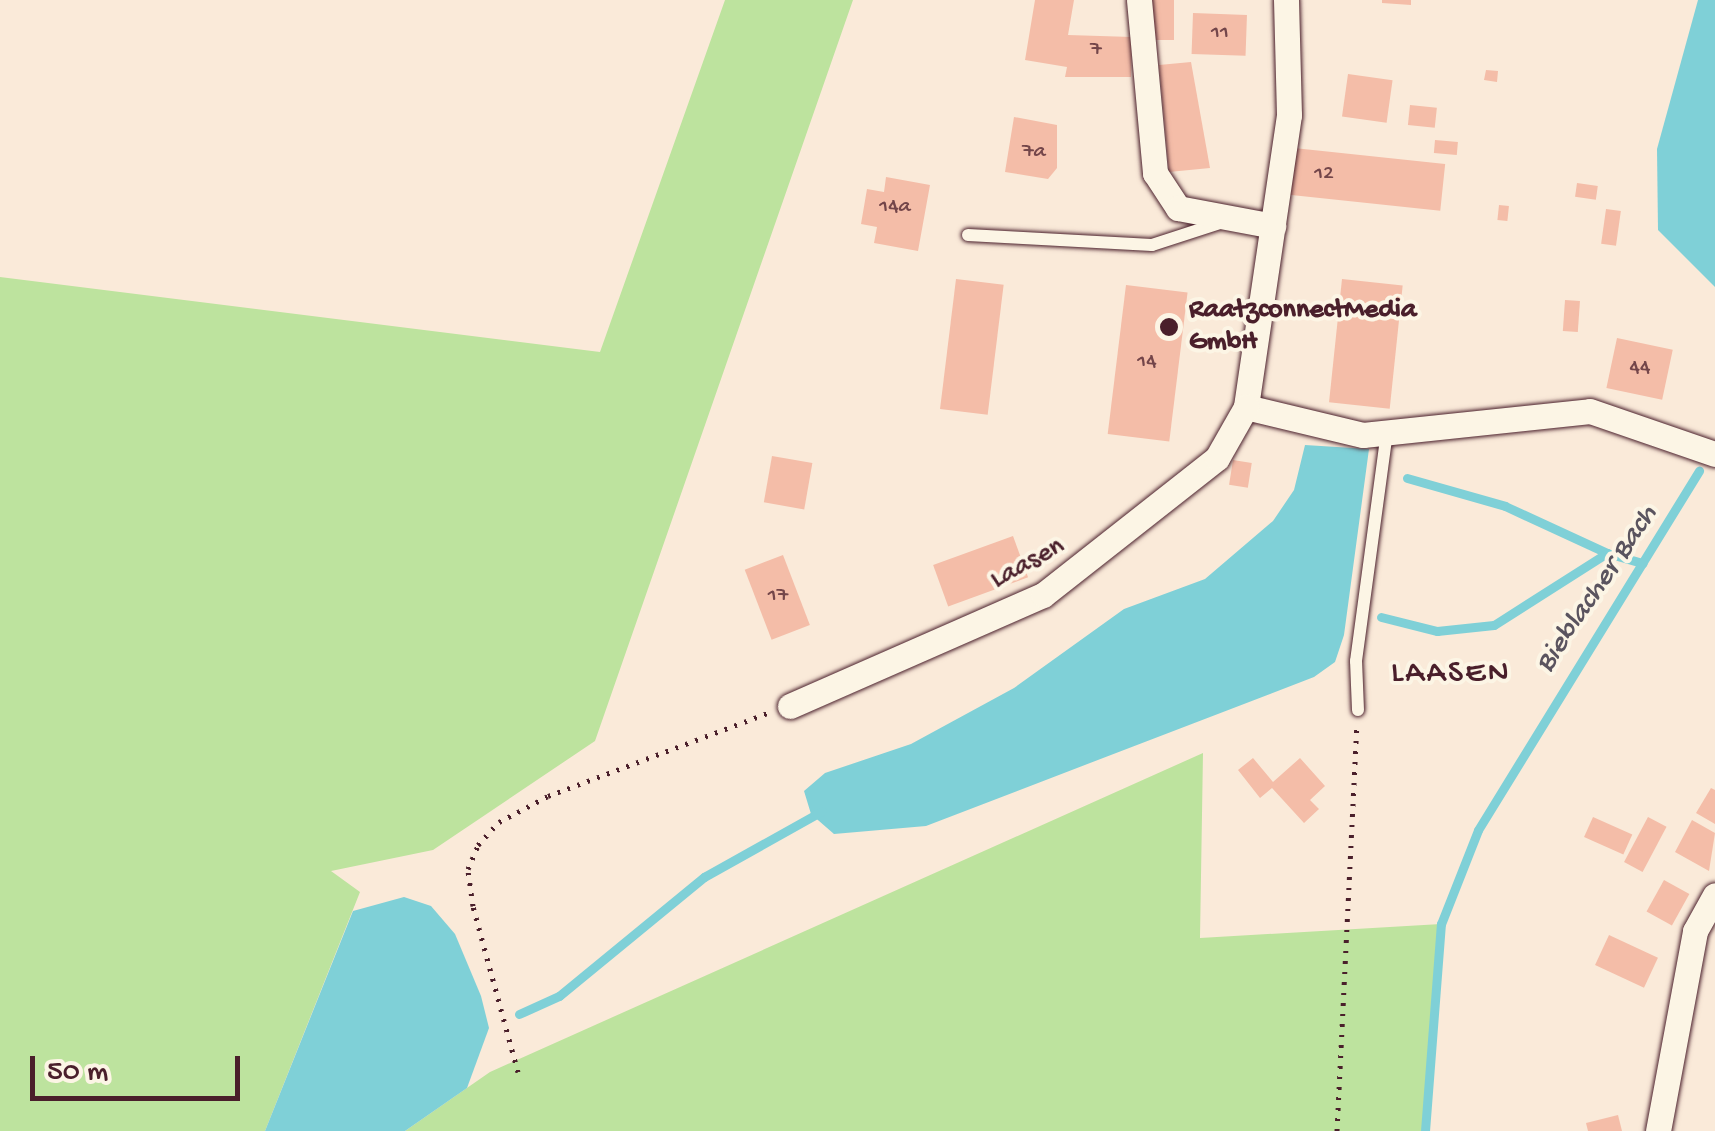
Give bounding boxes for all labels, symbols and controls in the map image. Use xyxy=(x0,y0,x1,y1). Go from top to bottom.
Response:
house number: 11 xyxy=(1211,21,1229,47)
house number: 7 xyxy=(1090,38,1102,64)
house number: 7a xyxy=(1022,140,1046,166)
house number: 12 xyxy=(1314,162,1334,188)
house number: 14a xyxy=(879,195,911,221)
place label: RaatzconnectMedia GmbH xyxy=(1189,294,1416,360)
marker: RaatzconnectMedia GmbH xyxy=(1158,316,1180,338)
house number: 14 xyxy=(1137,350,1157,376)
house number: 44 xyxy=(1630,356,1650,382)
water label: Bieblacher Bach xyxy=(1529,499,1667,681)
street label: Laasen xyxy=(985,530,1071,598)
house number: 17 xyxy=(768,584,788,610)
district label: LAASEN xyxy=(1391,655,1511,693)
scale bar xyxy=(35,1036,245,1098)
text: 50 m xyxy=(47,1056,108,1091)

